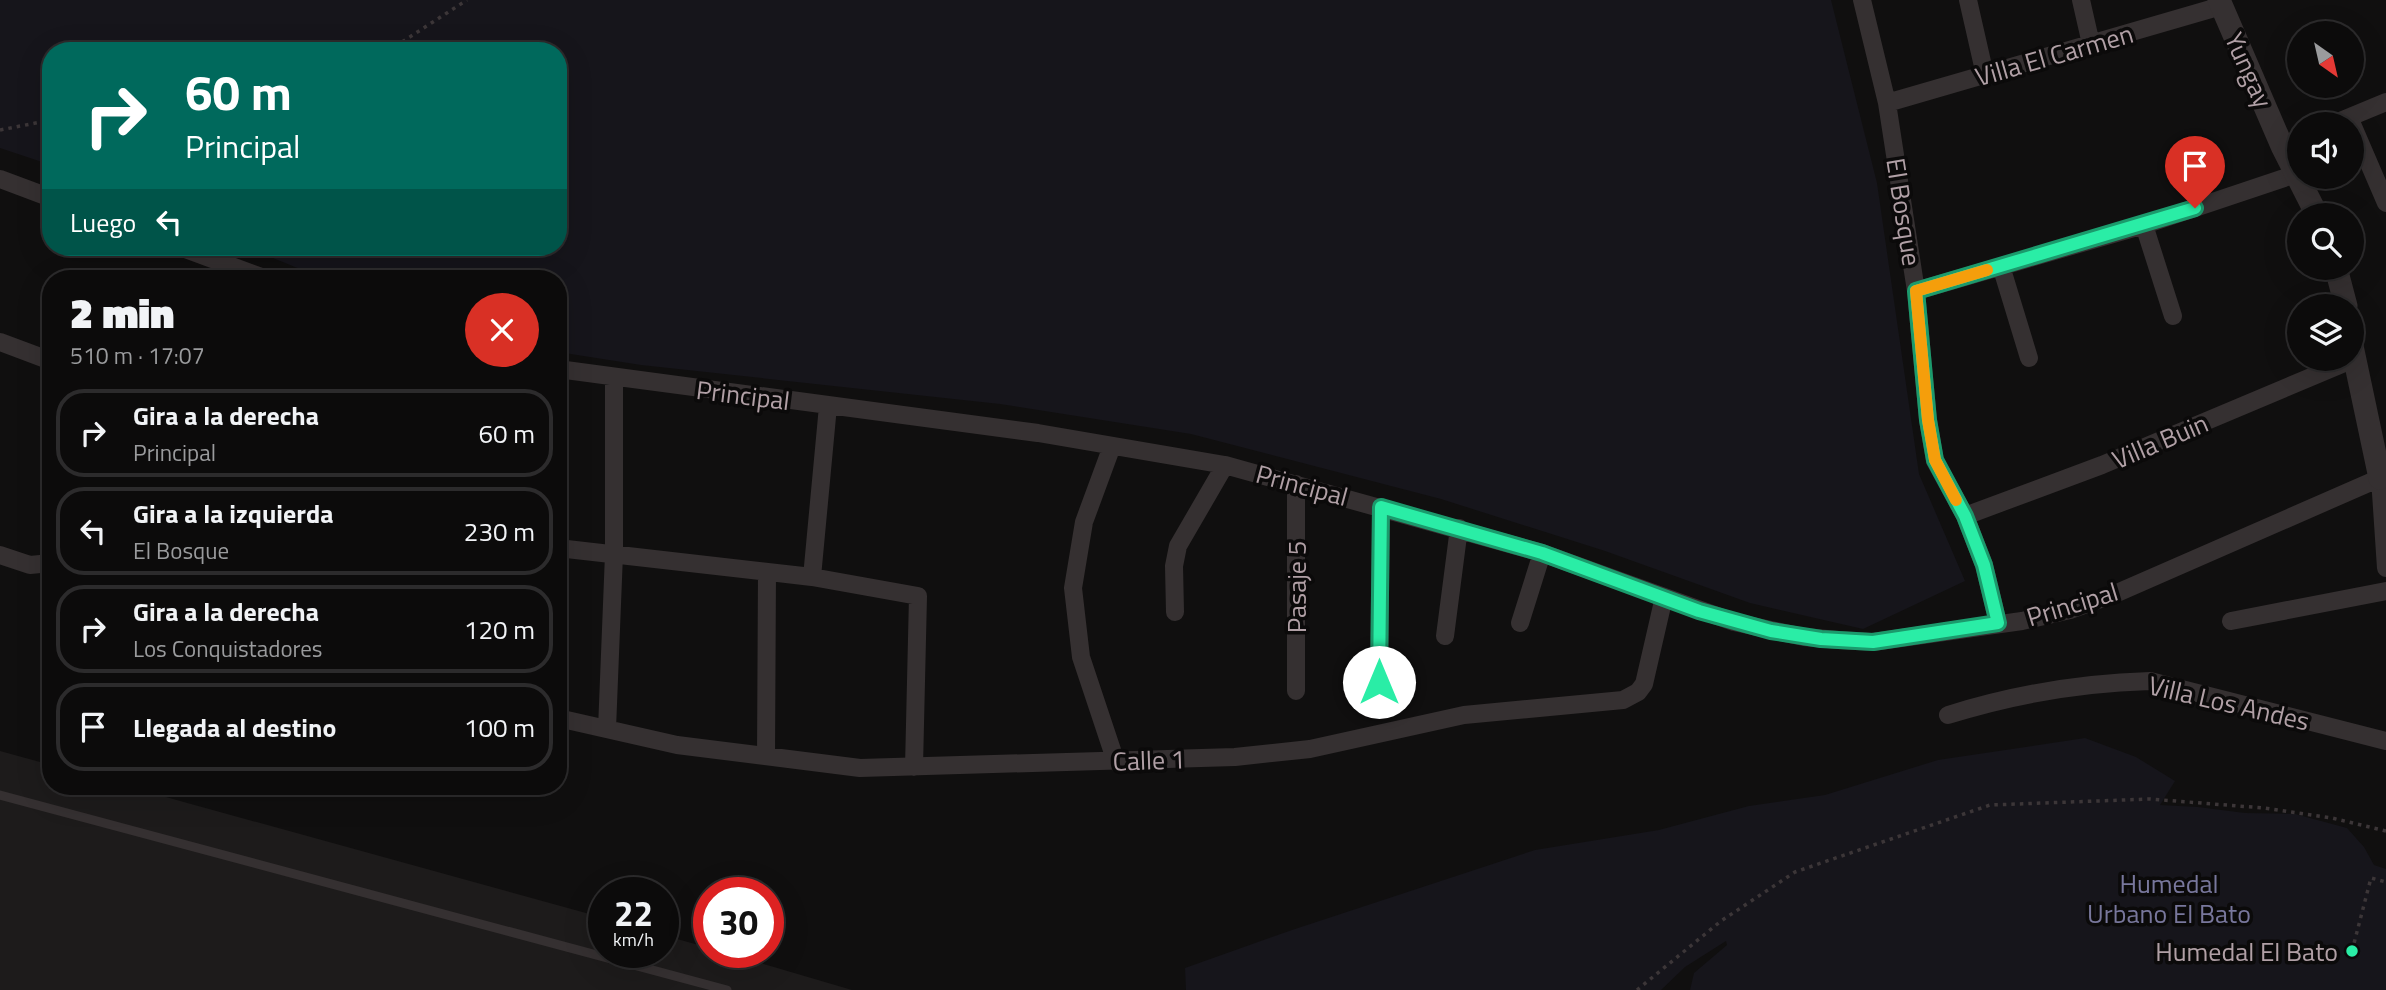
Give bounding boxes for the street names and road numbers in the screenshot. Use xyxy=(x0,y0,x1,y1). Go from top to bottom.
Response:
street label: Villa El Carmen xyxy=(1970,14,2138,96)
street label: Yungay xyxy=(2215,26,2283,114)
street label: El Bosque xyxy=(1876,155,1932,269)
street label: Principal xyxy=(694,370,792,420)
street label: Villa Buin xyxy=(2106,403,2214,479)
street label: Principal xyxy=(1252,454,1352,516)
street label: Pasaje 5 xyxy=(1277,541,1316,633)
street label: Principal xyxy=(2021,572,2123,636)
street label: Villa Los Andes xyxy=(2145,666,2313,740)
street label: Calle 1 xyxy=(1112,739,1186,781)

